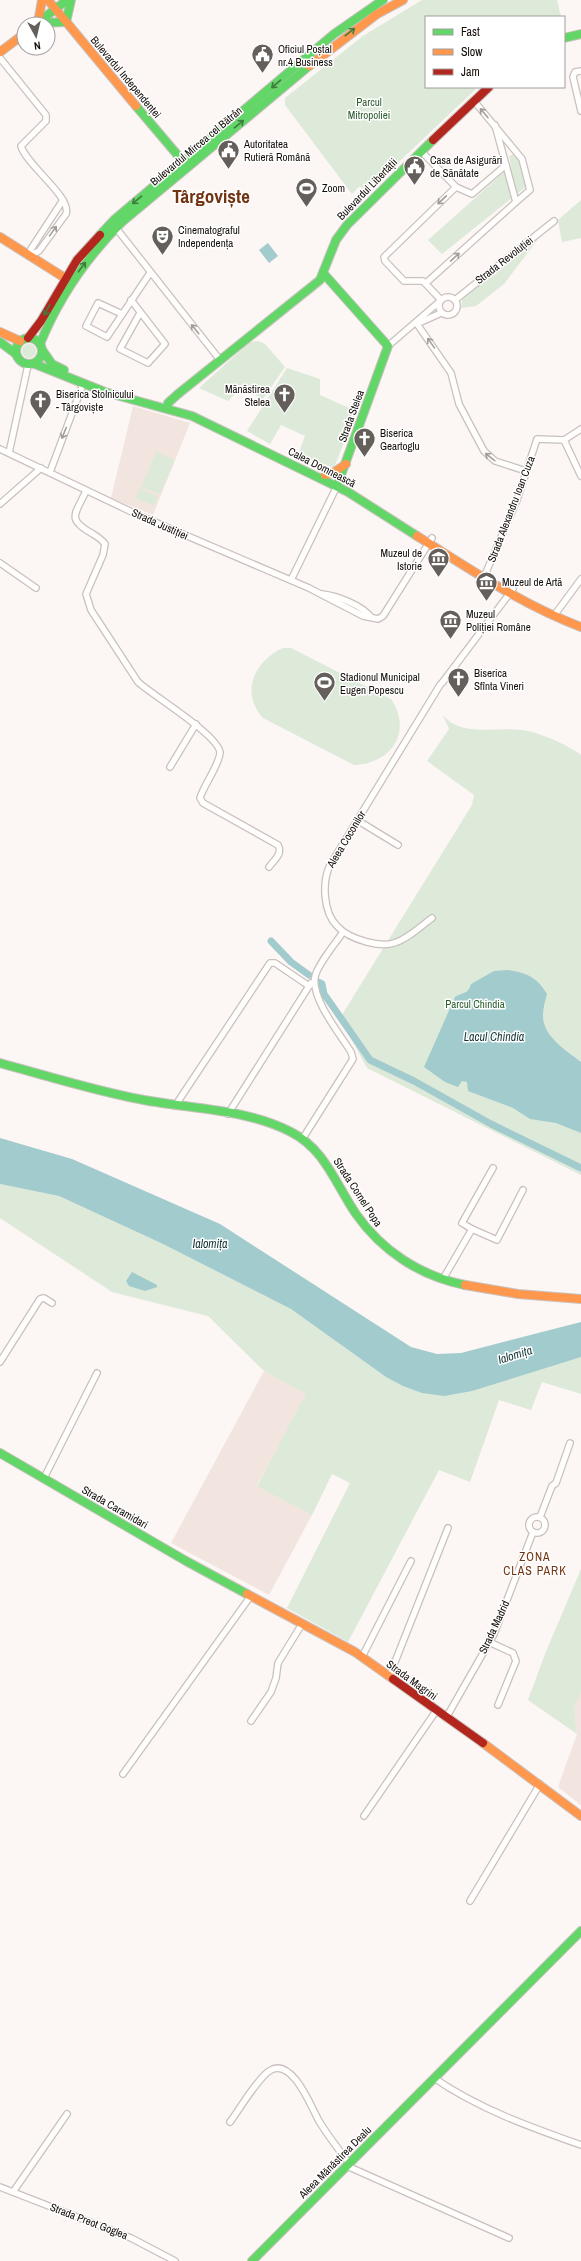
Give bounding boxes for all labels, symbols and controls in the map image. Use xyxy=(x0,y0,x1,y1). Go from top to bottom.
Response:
north arrow xyxy=(16,16,56,56)
legend xyxy=(425,16,565,88)
text: Fast xyxy=(461,24,480,40)
one-way arrow xyxy=(345,28,356,37)
street label: Bulevardul Independenței xyxy=(88,33,164,121)
text: N xyxy=(33,39,42,53)
public building icon: Oficiul Poștal nr.4 Business xyxy=(249,42,275,75)
place label: Oficiul Poștal nr.4 Business xyxy=(278,42,333,69)
text: Slow xyxy=(461,44,483,60)
text: Jam xyxy=(461,64,480,80)
one-way arrow xyxy=(270,80,281,89)
park label: Parcul Mitropoliei xyxy=(348,95,390,122)
street label: Bulevardul Mircea cel Bătrân xyxy=(147,103,245,189)
one-way arrow xyxy=(480,108,489,118)
one-way arrow xyxy=(234,120,245,129)
public building icon: Autoritatea Rutieră Română xyxy=(215,137,241,170)
place label: Autoritatea Rutieră Română xyxy=(243,137,310,164)
public building icon: Casa de Asigurări de Sănătate xyxy=(402,153,428,186)
place label: Casa de Asigurări de Sănătate xyxy=(430,153,502,180)
street label: Bulevardul Libertății xyxy=(334,155,400,223)
sports icon: Zoom xyxy=(294,175,320,208)
place label: Zoom xyxy=(322,181,345,195)
district label: Târgoviște xyxy=(172,183,250,209)
one-way arrow xyxy=(132,195,143,204)
one-way arrow xyxy=(436,196,447,205)
theatre icon: Cinematograful Independența xyxy=(150,223,176,256)
place label: Cinematograful Independența xyxy=(178,223,240,250)
one-way arrow xyxy=(49,226,57,237)
street label: Strada Revoluției xyxy=(472,233,536,287)
one-way arrow xyxy=(450,252,460,262)
one-way arrow xyxy=(78,261,86,272)
one-way arrow xyxy=(43,304,50,316)
one-way arrow xyxy=(191,324,200,335)
one-way arrow xyxy=(427,338,435,349)
place label: Mănăstirea Stelea xyxy=(225,382,270,409)
church icon: Mănăstirea Stelea xyxy=(272,382,298,415)
church icon: Biserica Stolnicului - Târgoviște xyxy=(27,387,53,420)
place label: Biserica Stolnicului - Târgoviște xyxy=(56,387,134,414)
street label: Strada Stelea xyxy=(335,388,367,444)
church icon: Biserica Geartoglu xyxy=(351,426,377,459)
place label: Biserica Geartoglu xyxy=(380,426,420,453)
one-way arrow xyxy=(59,427,67,439)
street label: Calea Domnească xyxy=(286,444,358,490)
one-way arrow xyxy=(485,452,496,461)
street label: Strada Alexandru Ioan Cuza xyxy=(484,454,538,564)
street label: Strada Justiției xyxy=(129,505,191,543)
place label: Muzeul de Istorie xyxy=(380,546,422,573)
museum icon: Muzeul de Istorie xyxy=(425,546,451,579)
museum icon: Muzeul de Artă xyxy=(474,569,500,602)
place label: Muzeul de Artă xyxy=(502,575,562,589)
museum icon: Muzeul Poliției Române xyxy=(437,607,463,640)
place label: Muzeul Poliției Române xyxy=(466,607,531,634)
church icon: Biserica Sfînta Vineri xyxy=(445,666,471,699)
place label: Biserica Sfînta Vineri xyxy=(474,666,524,693)
sports icon: Stadionul Municipal Eugen Popescu xyxy=(311,670,337,703)
place label: Stadionul Municipal Eugen Popescu xyxy=(340,670,420,697)
street label: Aleea Coconilor xyxy=(323,808,369,871)
park label: Parcul Chindia xyxy=(445,997,505,1011)
water label: Lacul Chindia xyxy=(464,1029,525,1045)
street label: Strada Cornel Popa xyxy=(331,1155,385,1229)
water label: Ialomița xyxy=(192,1236,228,1252)
water label: Ialomița xyxy=(496,1342,535,1368)
street label: Strada Caramidari xyxy=(79,1482,151,1532)
district label: ZONA CLAS PARK xyxy=(503,1549,567,1579)
street label: Strada Madrid xyxy=(476,1598,512,1656)
street label: Strada Magrini xyxy=(384,1657,440,1703)
street label: Aleea Mănăstirea Dealu xyxy=(295,2123,374,2202)
street label: Strada Preot Goglea xyxy=(48,2200,130,2242)

